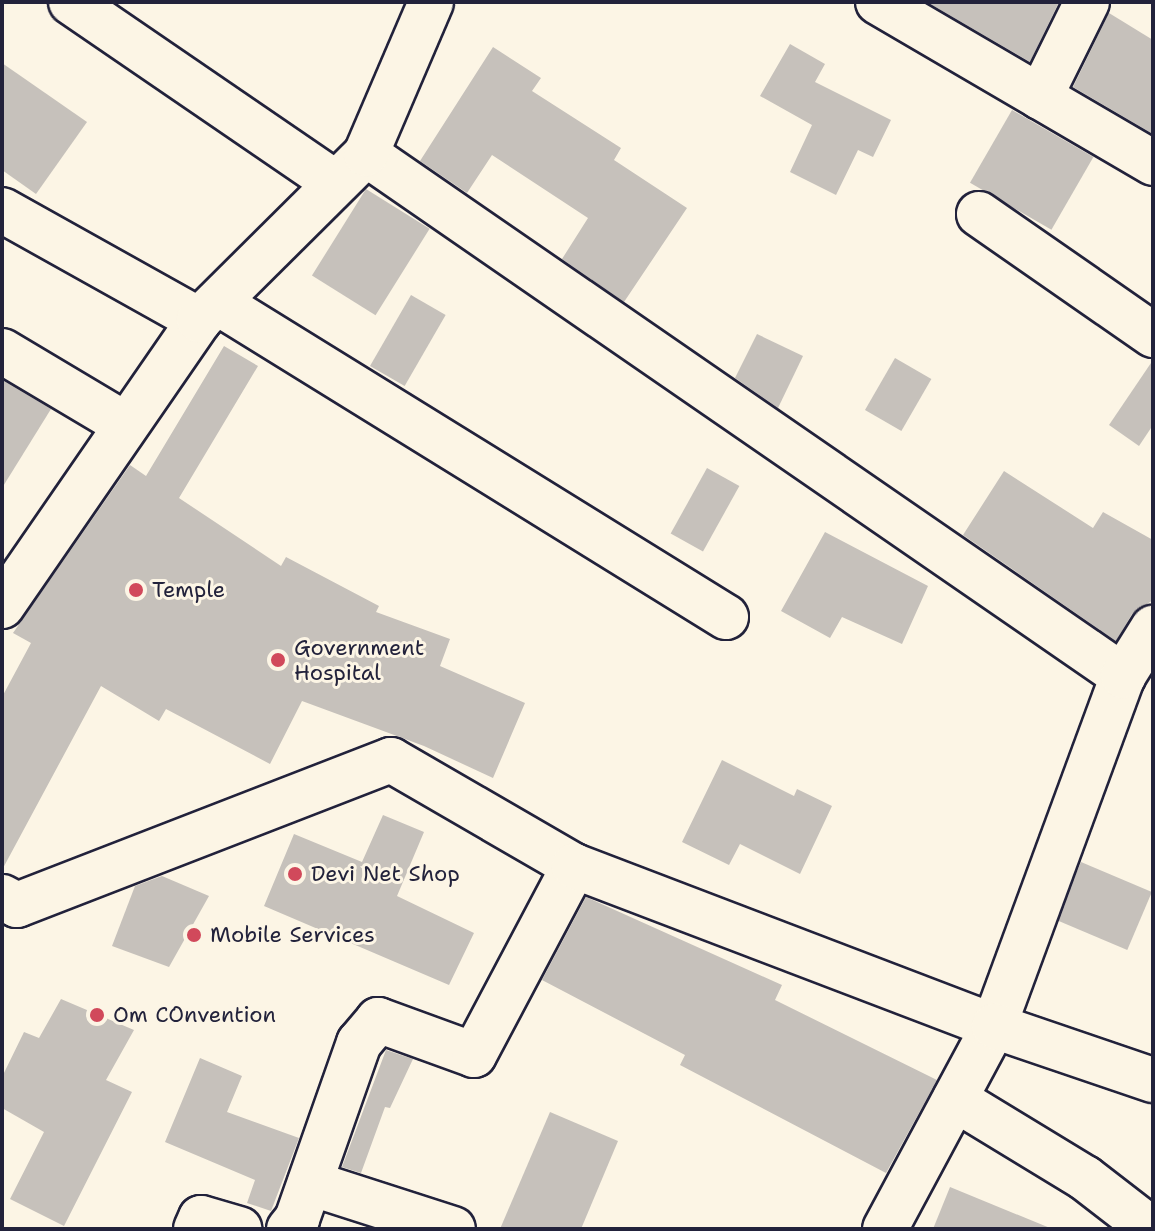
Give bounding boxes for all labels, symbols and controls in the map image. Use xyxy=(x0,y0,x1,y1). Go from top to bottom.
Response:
place label: Temple xyxy=(152,577,225,603)
marker: Temple xyxy=(127,581,145,599)
place label: Government Hospital xyxy=(294,634,424,686)
marker: Government Hospital xyxy=(269,651,287,669)
place label: Devi Net Shop xyxy=(311,861,460,887)
marker: Devi Net Shop xyxy=(286,865,304,883)
place label: Mobile Services xyxy=(210,922,375,948)
marker: Mobile Services xyxy=(185,926,203,944)
place label: Om COnvention xyxy=(113,1002,276,1028)
marker: Om COnvention xyxy=(88,1006,106,1024)

